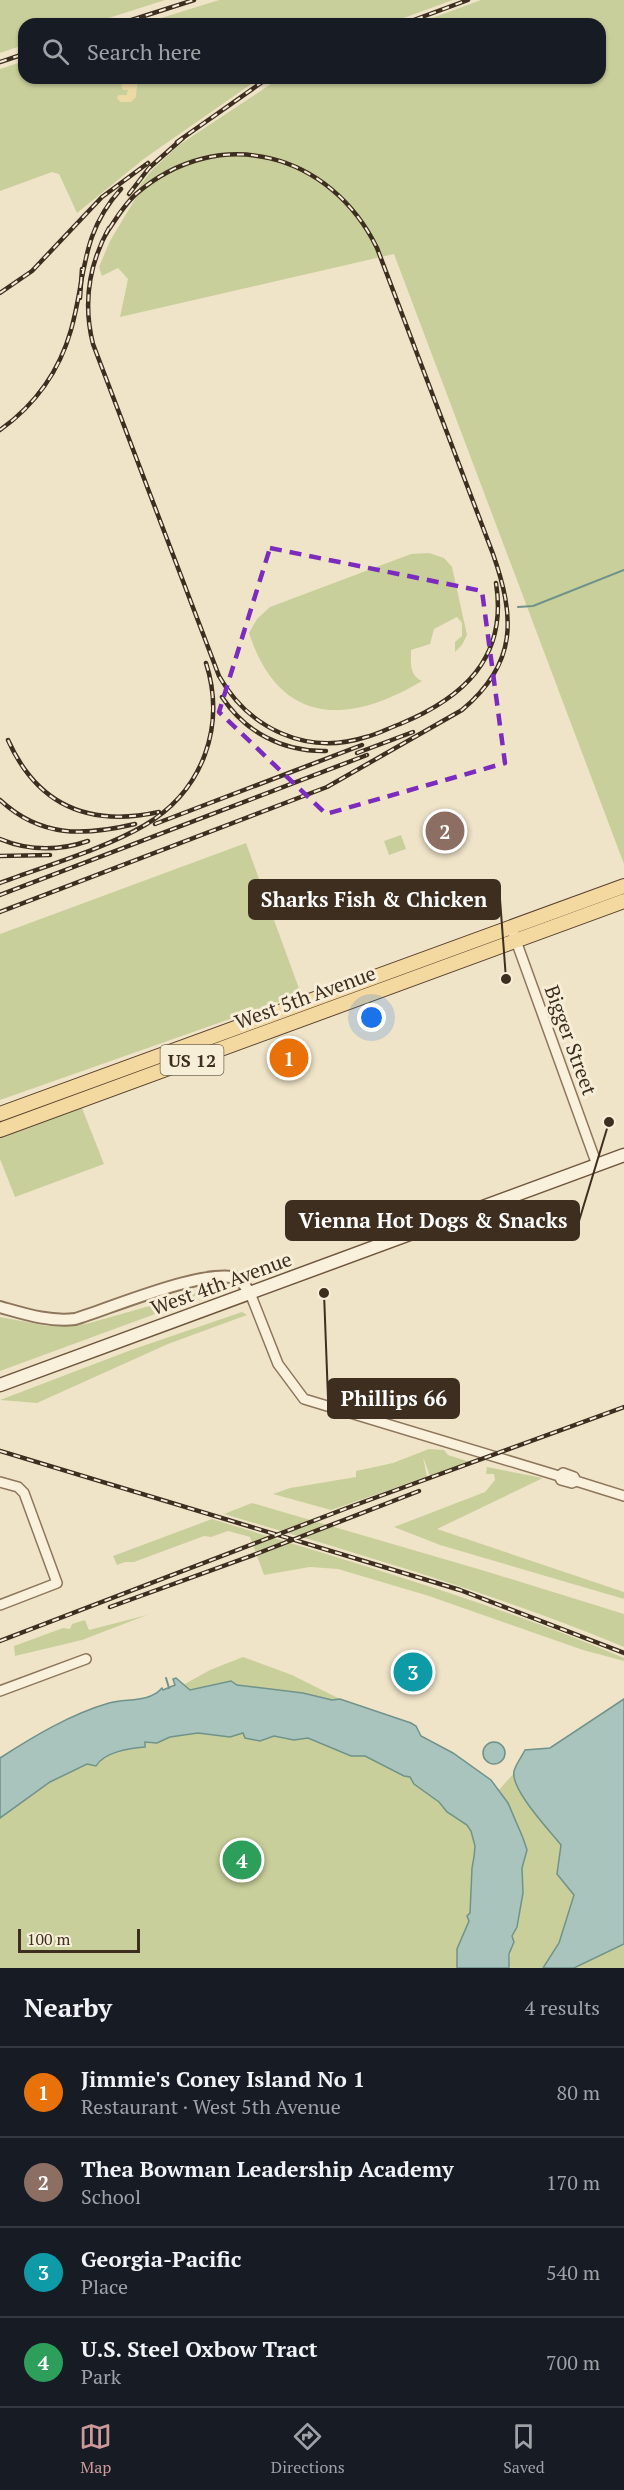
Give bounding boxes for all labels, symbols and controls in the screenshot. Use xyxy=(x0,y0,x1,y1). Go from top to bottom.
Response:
search box xyxy=(18,18,606,84)
icon: search xyxy=(39,35,72,68)
text: Search here xyxy=(87,37,201,66)
pin: 2 xyxy=(426,808,464,854)
callout: Sharks Fish & Chicken xyxy=(249,880,500,919)
text: Sharks Fish & Chicken xyxy=(261,885,488,913)
street label: West 5th Avenue xyxy=(231,959,379,1035)
street label: Bigger Street xyxy=(539,981,604,1099)
your location xyxy=(357,1003,386,1032)
pin: 1 xyxy=(270,1036,308,1080)
road number: US 12 xyxy=(160,1045,224,1075)
callout: Vienna Hot Dogs & Snacks xyxy=(286,1201,579,1240)
text: Vienna Hot Dogs & Snacks xyxy=(299,1206,567,1234)
street label: West 4th Avenue xyxy=(147,1245,295,1321)
callout: Phillips 66 xyxy=(328,1379,459,1418)
text: Phillips 66 xyxy=(341,1384,447,1412)
pin: 3 xyxy=(394,1650,432,1694)
pin: 4 xyxy=(222,1838,262,1882)
scale bar xyxy=(18,1926,140,1954)
text: 100 m xyxy=(27,1928,70,1950)
text: Nearby xyxy=(24,1990,112,2024)
text: 4 results xyxy=(525,1994,600,2021)
text: Jimmie's Coney Island No 1 xyxy=(81,2064,365,2093)
text: 1 xyxy=(38,2079,49,2106)
text: 80 m xyxy=(557,2079,600,2106)
text: Restaurant · West 5th Avenue xyxy=(81,2093,341,2120)
text: Thea Bowman Leadership Academy xyxy=(81,2154,454,2183)
text: 2 xyxy=(38,2169,49,2196)
text: 170 m xyxy=(546,2169,600,2196)
text: School xyxy=(81,2183,141,2210)
text: Georgia-Pacific xyxy=(81,2244,241,2273)
text: 3 xyxy=(38,2259,49,2286)
text: 540 m xyxy=(546,2259,600,2286)
text: Place xyxy=(81,2273,128,2300)
text: U.S. Steel Oxbow Tract xyxy=(81,2334,317,2363)
text: 4 xyxy=(38,2349,49,2376)
text: 700 m xyxy=(546,2349,600,2376)
text: Park xyxy=(81,2363,121,2390)
tab: Map xyxy=(79,2420,112,2478)
tab: Directions xyxy=(271,2420,345,2478)
tab: Saved xyxy=(503,2420,545,2478)

